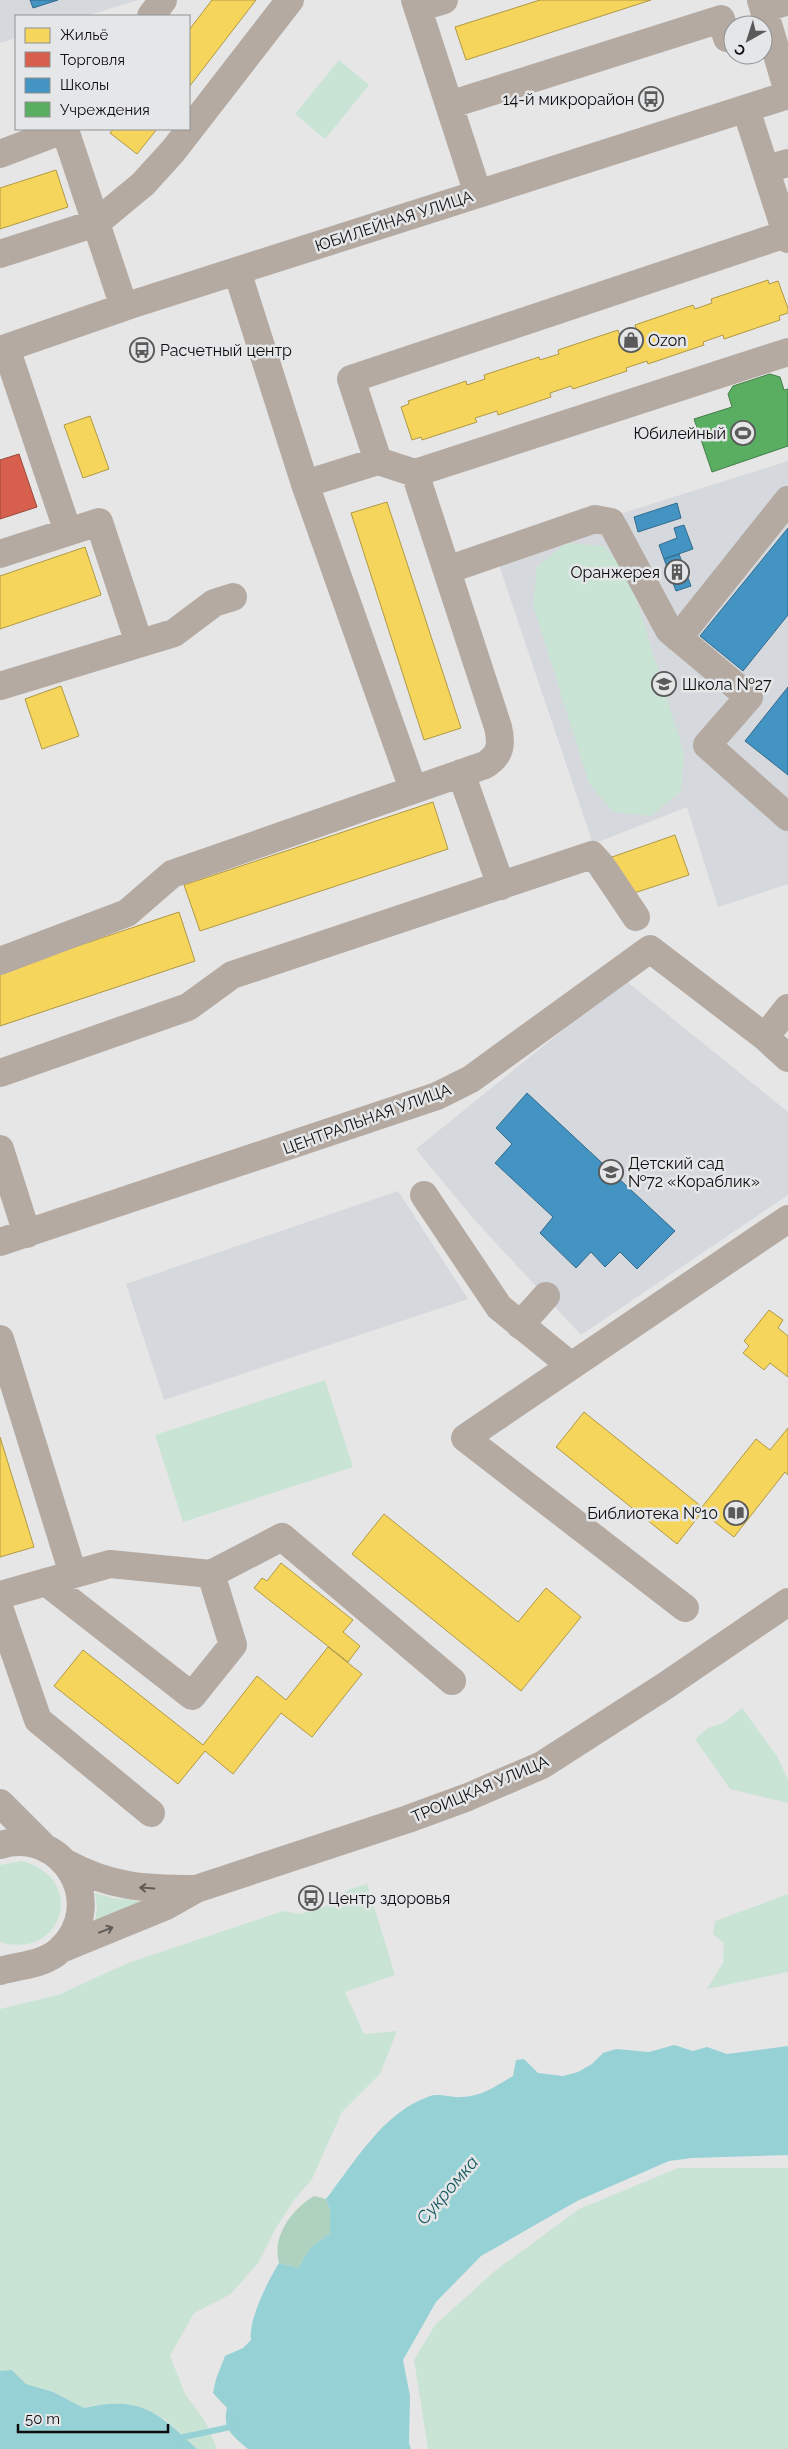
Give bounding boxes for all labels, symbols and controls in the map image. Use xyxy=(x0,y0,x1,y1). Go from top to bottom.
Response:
legend xyxy=(15,15,190,130)
north arrow xyxy=(723,15,773,65)
text: Жильё xyxy=(60,26,109,44)
text: С xyxy=(731,41,749,59)
text: Торговля xyxy=(60,51,125,69)
text: Школы xyxy=(60,76,109,94)
bus stop icon: 14-й микрорайон xyxy=(638,86,664,112)
place label: 14-й микрорайон xyxy=(503,90,634,109)
text: Учреждения xyxy=(60,101,150,119)
street label: ЮБИЛЕЙНАЯ УЛИЦА xyxy=(313,186,476,256)
shop icon: Ozon xyxy=(618,327,644,353)
place label: Ozon xyxy=(648,331,687,350)
bus stop icon: Расчетный центр xyxy=(129,337,155,363)
place label: Расчетный центр xyxy=(160,341,292,360)
sports icon: Юбилейный xyxy=(730,420,756,446)
place label: Юбилейный xyxy=(633,424,726,443)
building icon: Оранжерея xyxy=(664,559,690,585)
place label: Оранжерея xyxy=(571,563,660,582)
school or university icon: Школа №27 xyxy=(651,671,677,697)
place label: Школа №27 xyxy=(682,675,772,694)
street label: ЦЕНТРАЛЬНАЯ УЛИЦА xyxy=(280,1080,454,1158)
place label: Детский сад №72 «Кораблик» xyxy=(628,1154,760,1191)
school or university icon: Детский сад №72 «Кораблик» xyxy=(598,1159,624,1185)
library icon: Библиотека №10 xyxy=(723,1500,749,1526)
place label: Библиотека №10 xyxy=(587,1504,718,1523)
street label: ТРОИЦКАЯ УЛИЦА xyxy=(409,1751,552,1826)
one-way arrow xyxy=(139,1884,155,1893)
bus stop icon: Центр здоровья xyxy=(298,1885,324,1911)
place label: Центр здоровья xyxy=(328,1889,450,1908)
one-way arrow xyxy=(98,1925,113,1934)
water label: Сукромка xyxy=(412,2151,483,2229)
scale bar xyxy=(18,2402,168,2434)
text: 50 m xyxy=(25,2410,60,2428)

